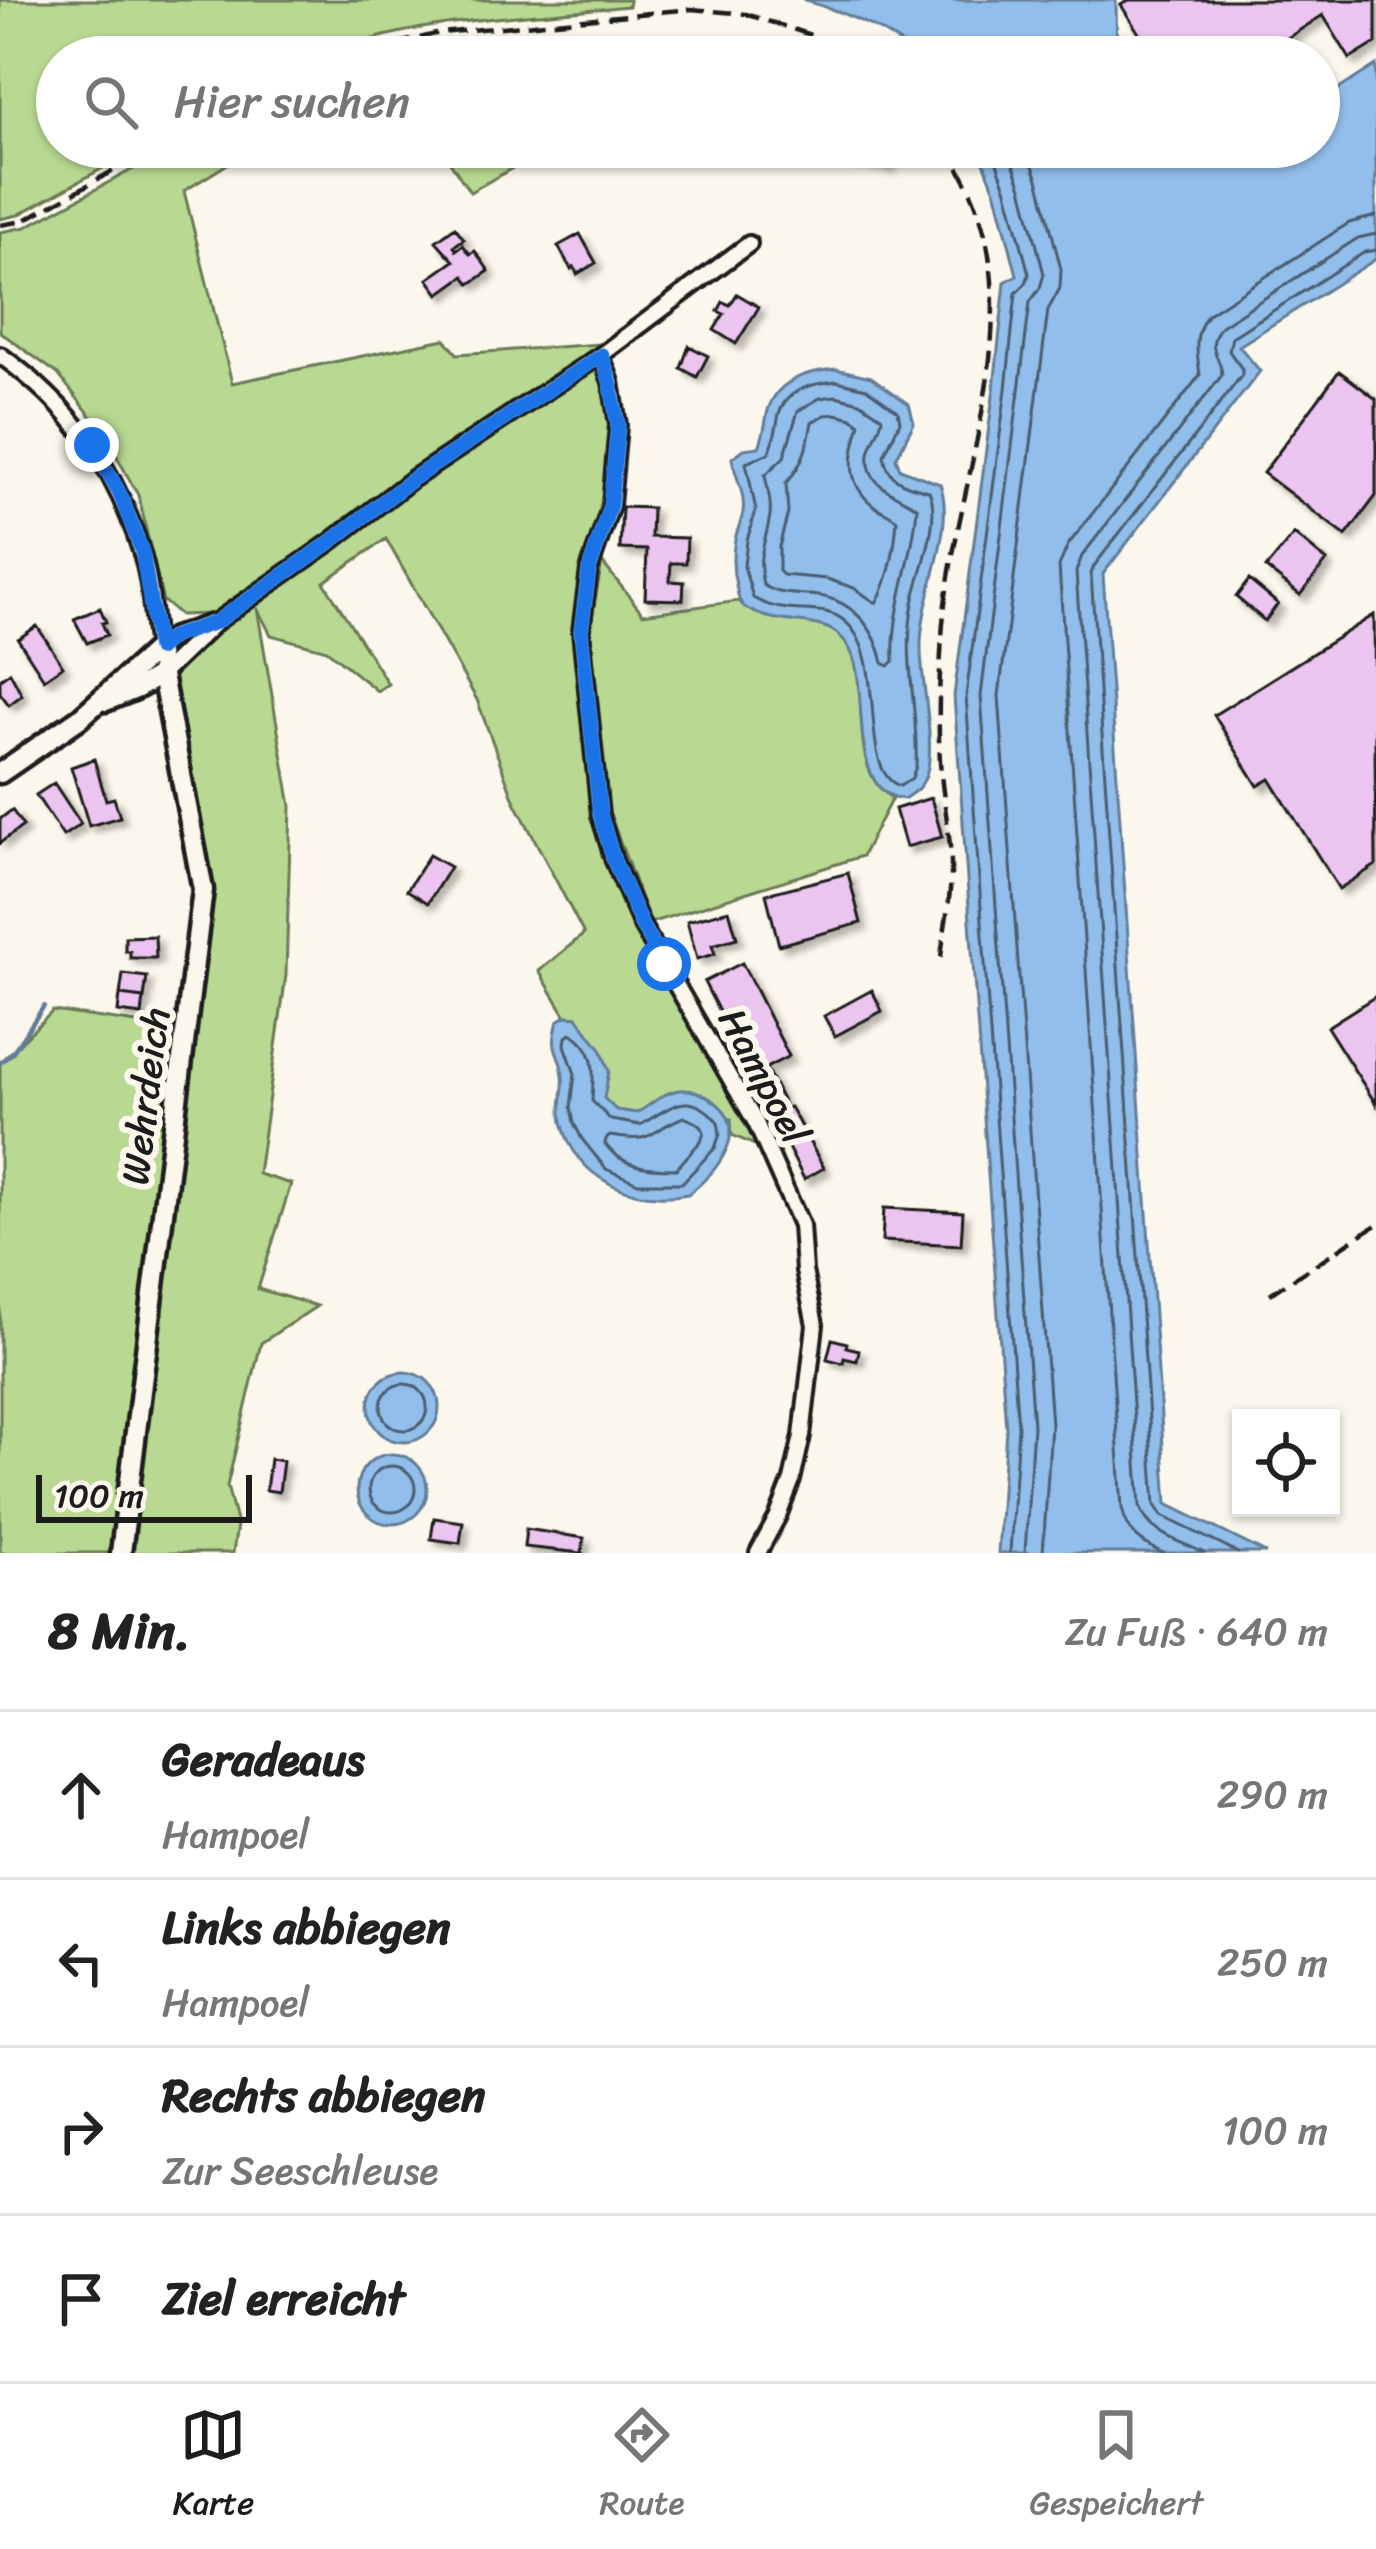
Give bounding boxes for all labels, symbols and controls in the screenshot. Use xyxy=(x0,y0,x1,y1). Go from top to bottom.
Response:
search box xyxy=(36,36,1340,168)
text: Hier suchen xyxy=(174,62,410,142)
icon: search xyxy=(78,69,144,135)
route end xyxy=(65,418,119,472)
route start xyxy=(637,937,691,991)
street label: Hampoel xyxy=(699,995,829,1158)
street label: Wehrdeich xyxy=(100,1004,190,1188)
map controls xyxy=(1232,1409,1340,1517)
button: locate xyxy=(1232,1409,1340,1517)
text: 100 m xyxy=(54,1467,144,1525)
scale bar xyxy=(36,1469,252,1522)
text: 8 Min. xyxy=(48,1586,191,1676)
text: Zu Fuß · 640 m xyxy=(1065,1597,1328,1666)
text: Geradeaus xyxy=(162,1720,365,1800)
text: 290 m xyxy=(1217,1760,1328,1829)
icon: ahead xyxy=(48,1762,114,1828)
text: Hampoel xyxy=(162,1800,309,1869)
text: Links abbiegen xyxy=(162,1888,451,1968)
text: 250 m xyxy=(1217,1928,1328,1997)
icon: left xyxy=(48,1930,114,1996)
text: Hampoel xyxy=(162,1968,309,2037)
text: Rechts abbiegen xyxy=(162,2056,485,2136)
text: 100 m xyxy=(1222,2096,1328,2165)
icon: right xyxy=(48,2098,114,2164)
text: Zur Seeschleuse xyxy=(162,2136,438,2205)
text: Ziel erreicht xyxy=(162,2259,405,2339)
icon: arrive xyxy=(48,2266,114,2332)
tab: Karte xyxy=(173,2402,254,2532)
tab: Route xyxy=(599,2402,684,2532)
tab: Gespeichert xyxy=(1030,2402,1203,2532)

